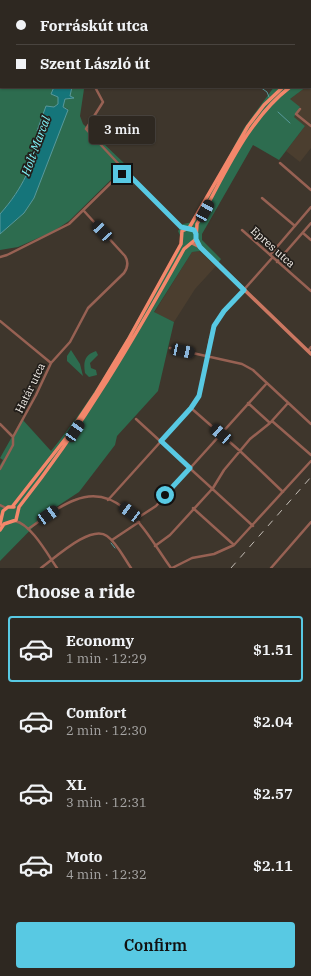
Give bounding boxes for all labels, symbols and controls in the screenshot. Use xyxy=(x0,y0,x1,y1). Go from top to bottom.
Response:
text: Forráskút utca xyxy=(40,16,148,35)
text: Szent László út xyxy=(40,54,150,73)
water label: Holt-Marcal xyxy=(17,113,53,179)
callout: 3 min xyxy=(89,116,155,144)
text: 3 min xyxy=(104,121,140,138)
route end xyxy=(113,165,131,183)
car xyxy=(194,198,216,224)
car xyxy=(89,218,115,244)
street label: Epres utca xyxy=(248,223,298,271)
car xyxy=(170,343,196,359)
street label: Határ utca xyxy=(12,361,48,415)
car xyxy=(63,418,87,444)
car xyxy=(208,422,234,446)
route start xyxy=(156,486,174,504)
car xyxy=(117,500,143,524)
car xyxy=(35,503,61,527)
text: Choose a ride xyxy=(16,580,135,603)
icon: car xyxy=(18,631,54,667)
text: Economy xyxy=(66,631,134,650)
text: $1.51 xyxy=(253,640,293,659)
text: 1 min · 12:29 xyxy=(66,650,147,667)
icon: car xyxy=(18,703,54,739)
text: Comfort xyxy=(66,703,126,722)
text: $2.04 xyxy=(253,712,293,731)
text: 2 min · 12:30 xyxy=(66,722,147,739)
icon: car xyxy=(18,775,54,811)
text: XL xyxy=(66,775,86,794)
text: $2.57 xyxy=(253,784,293,803)
text: 3 min · 12:31 xyxy=(66,794,147,811)
icon: car xyxy=(18,847,54,883)
text: Moto xyxy=(66,847,103,866)
text: $2.11 xyxy=(253,856,293,875)
text: 4 min · 12:32 xyxy=(66,866,147,883)
button: Confirm xyxy=(16,922,295,968)

